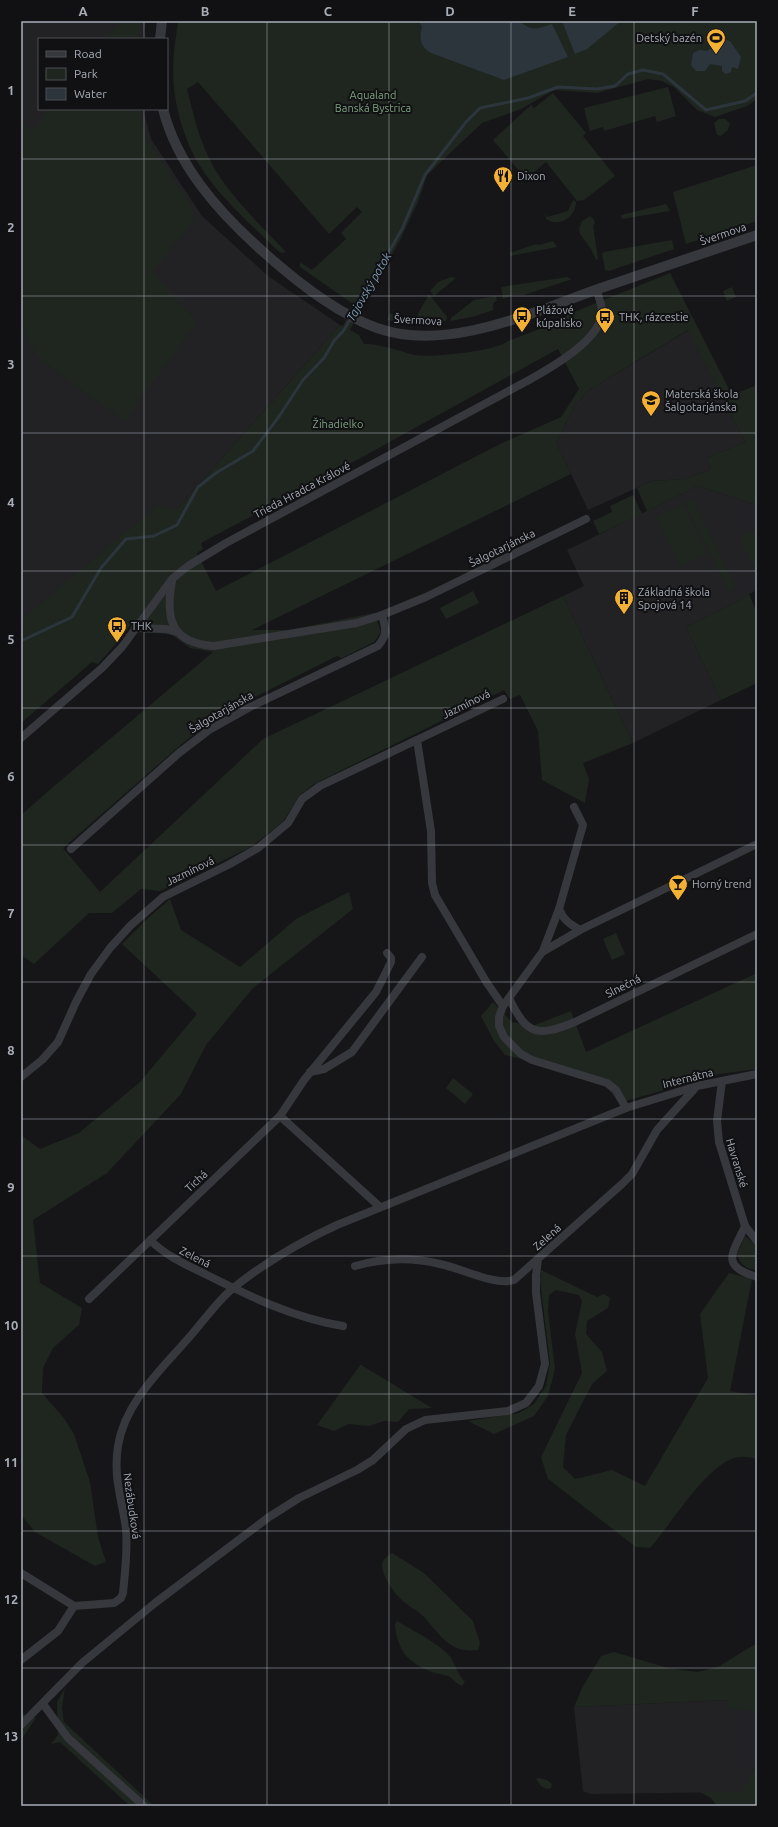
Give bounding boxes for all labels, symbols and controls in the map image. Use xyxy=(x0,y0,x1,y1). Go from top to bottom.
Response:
text: A xyxy=(78,4,88,18)
text: B xyxy=(201,4,210,18)
text: C xyxy=(324,4,333,18)
text: D xyxy=(445,4,455,18)
text: E xyxy=(568,4,576,18)
text: F xyxy=(691,4,699,18)
sports icon: Detský bazén xyxy=(705,27,727,55)
place label: Detský bazén xyxy=(636,32,702,44)
legend xyxy=(38,38,168,110)
text: Road xyxy=(74,47,102,60)
text: Park xyxy=(74,67,98,80)
text: 1 xyxy=(7,83,15,97)
text: Water xyxy=(74,87,107,100)
park label: Aqualand Banská Bystrica xyxy=(335,89,411,114)
restaurant icon: Dixon xyxy=(492,165,514,193)
place label: Dixon xyxy=(517,170,546,182)
text: 2 xyxy=(7,220,15,234)
street label: Švermova xyxy=(698,220,748,248)
water label: Tajovský potok xyxy=(344,249,394,323)
place label: Plážové kúpalisko xyxy=(536,304,582,329)
bus stop icon: Plážové kúpalisko xyxy=(511,305,533,333)
bus stop icon: THK, rázcestie xyxy=(594,306,616,334)
place label: THK, rázcestie xyxy=(619,311,689,323)
street label: Švermova xyxy=(394,312,442,327)
text: 3 xyxy=(7,357,15,371)
place label: Materská škola Šalgotarjánska xyxy=(665,388,738,413)
school or university icon: Materská škola Šalgotarjánska xyxy=(640,389,662,417)
park label: Žihadielko xyxy=(313,417,363,430)
street label: Trieda Hradca Králové xyxy=(252,459,352,521)
text: 4 xyxy=(7,495,15,509)
street label: Šalgotarjánska xyxy=(467,526,537,569)
place label: Základná škola Spojová 14 xyxy=(638,586,710,611)
building icon: Základná škola Spojová 14 xyxy=(613,587,635,615)
bus stop icon: THK xyxy=(106,615,128,643)
place label: THK xyxy=(131,620,152,632)
text: 5 xyxy=(7,632,15,646)
street label: Jazmínová xyxy=(440,687,492,721)
street label: Šalgotarjánska xyxy=(186,688,255,735)
text: 6 xyxy=(7,769,15,783)
street label: Jazmínová xyxy=(164,854,216,888)
bar icon: Horný trend xyxy=(667,873,689,901)
place label: Horný trend xyxy=(692,878,752,890)
text: 7 xyxy=(7,906,15,920)
street label: Slnečná xyxy=(603,972,643,1000)
text: 8 xyxy=(7,1043,15,1057)
street label: Internátna xyxy=(661,1066,715,1090)
street label: Havranské xyxy=(724,1137,750,1189)
street label: Tichá xyxy=(182,1168,210,1194)
text: 9 xyxy=(7,1180,15,1194)
street label: Zelená xyxy=(531,1221,563,1253)
street label: Zelená xyxy=(177,1244,213,1270)
text: 10 xyxy=(4,1318,18,1332)
text: 11 xyxy=(4,1455,18,1469)
street label: Nezábudková xyxy=(121,1472,143,1540)
text: 12 xyxy=(4,1592,18,1606)
text: 13 xyxy=(4,1729,18,1743)

